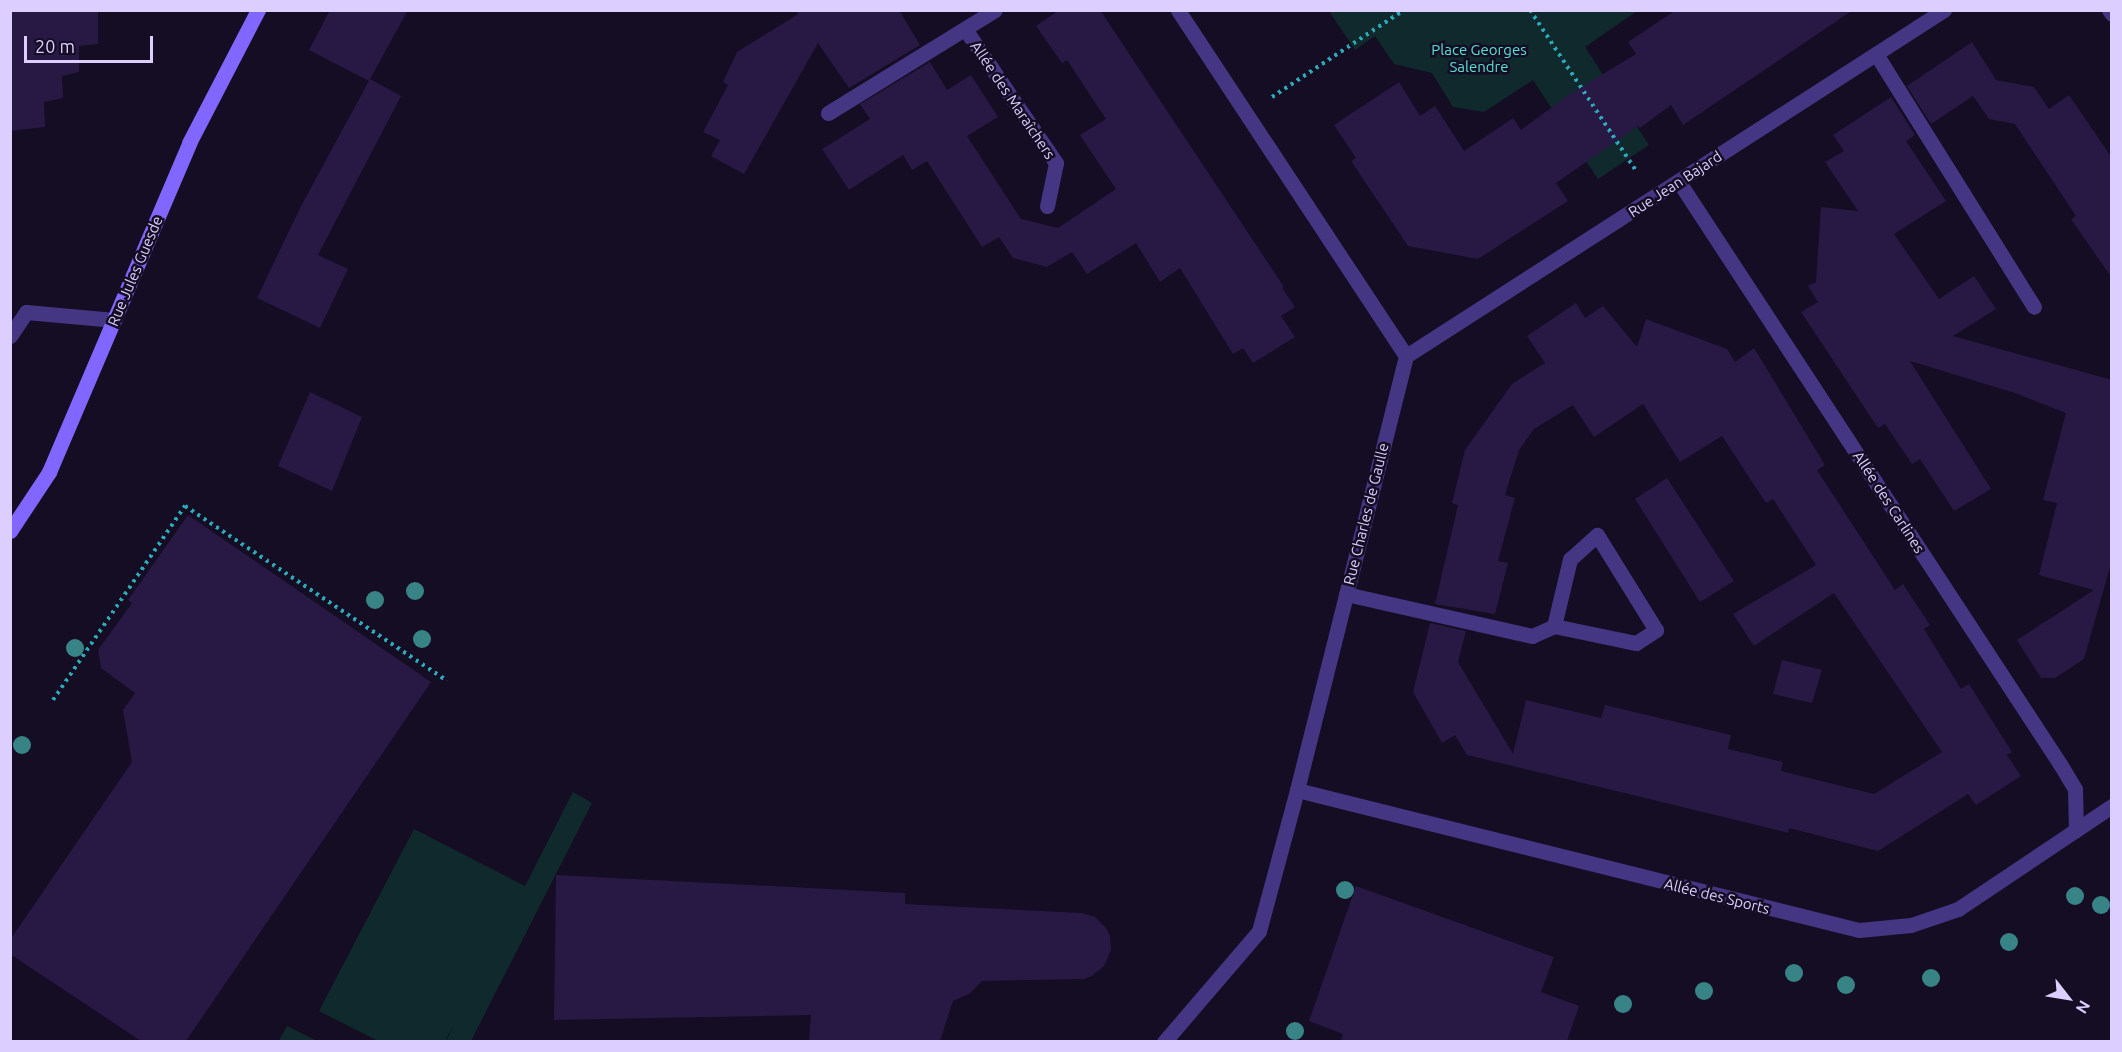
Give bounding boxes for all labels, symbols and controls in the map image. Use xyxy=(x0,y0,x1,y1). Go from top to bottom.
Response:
scale bar xyxy=(27,24,156,62)
text: 20 m xyxy=(35,36,75,56)
street label: Allée des Maraîchers xyxy=(967,38,1059,162)
park label: Place Georges Salendre xyxy=(1431,40,1527,75)
street label: Rue Jean Bajard xyxy=(1625,147,1725,221)
street label: Rue Jules Guesde xyxy=(104,213,166,329)
street label: Rue Charles de Gaulle xyxy=(1340,441,1392,587)
street label: Allée des Carlines xyxy=(1849,448,1929,556)
street label: Allée des Sports xyxy=(1662,874,1772,918)
north arrow xyxy=(2038,968,2098,1028)
text: N xyxy=(2073,998,2094,1017)

